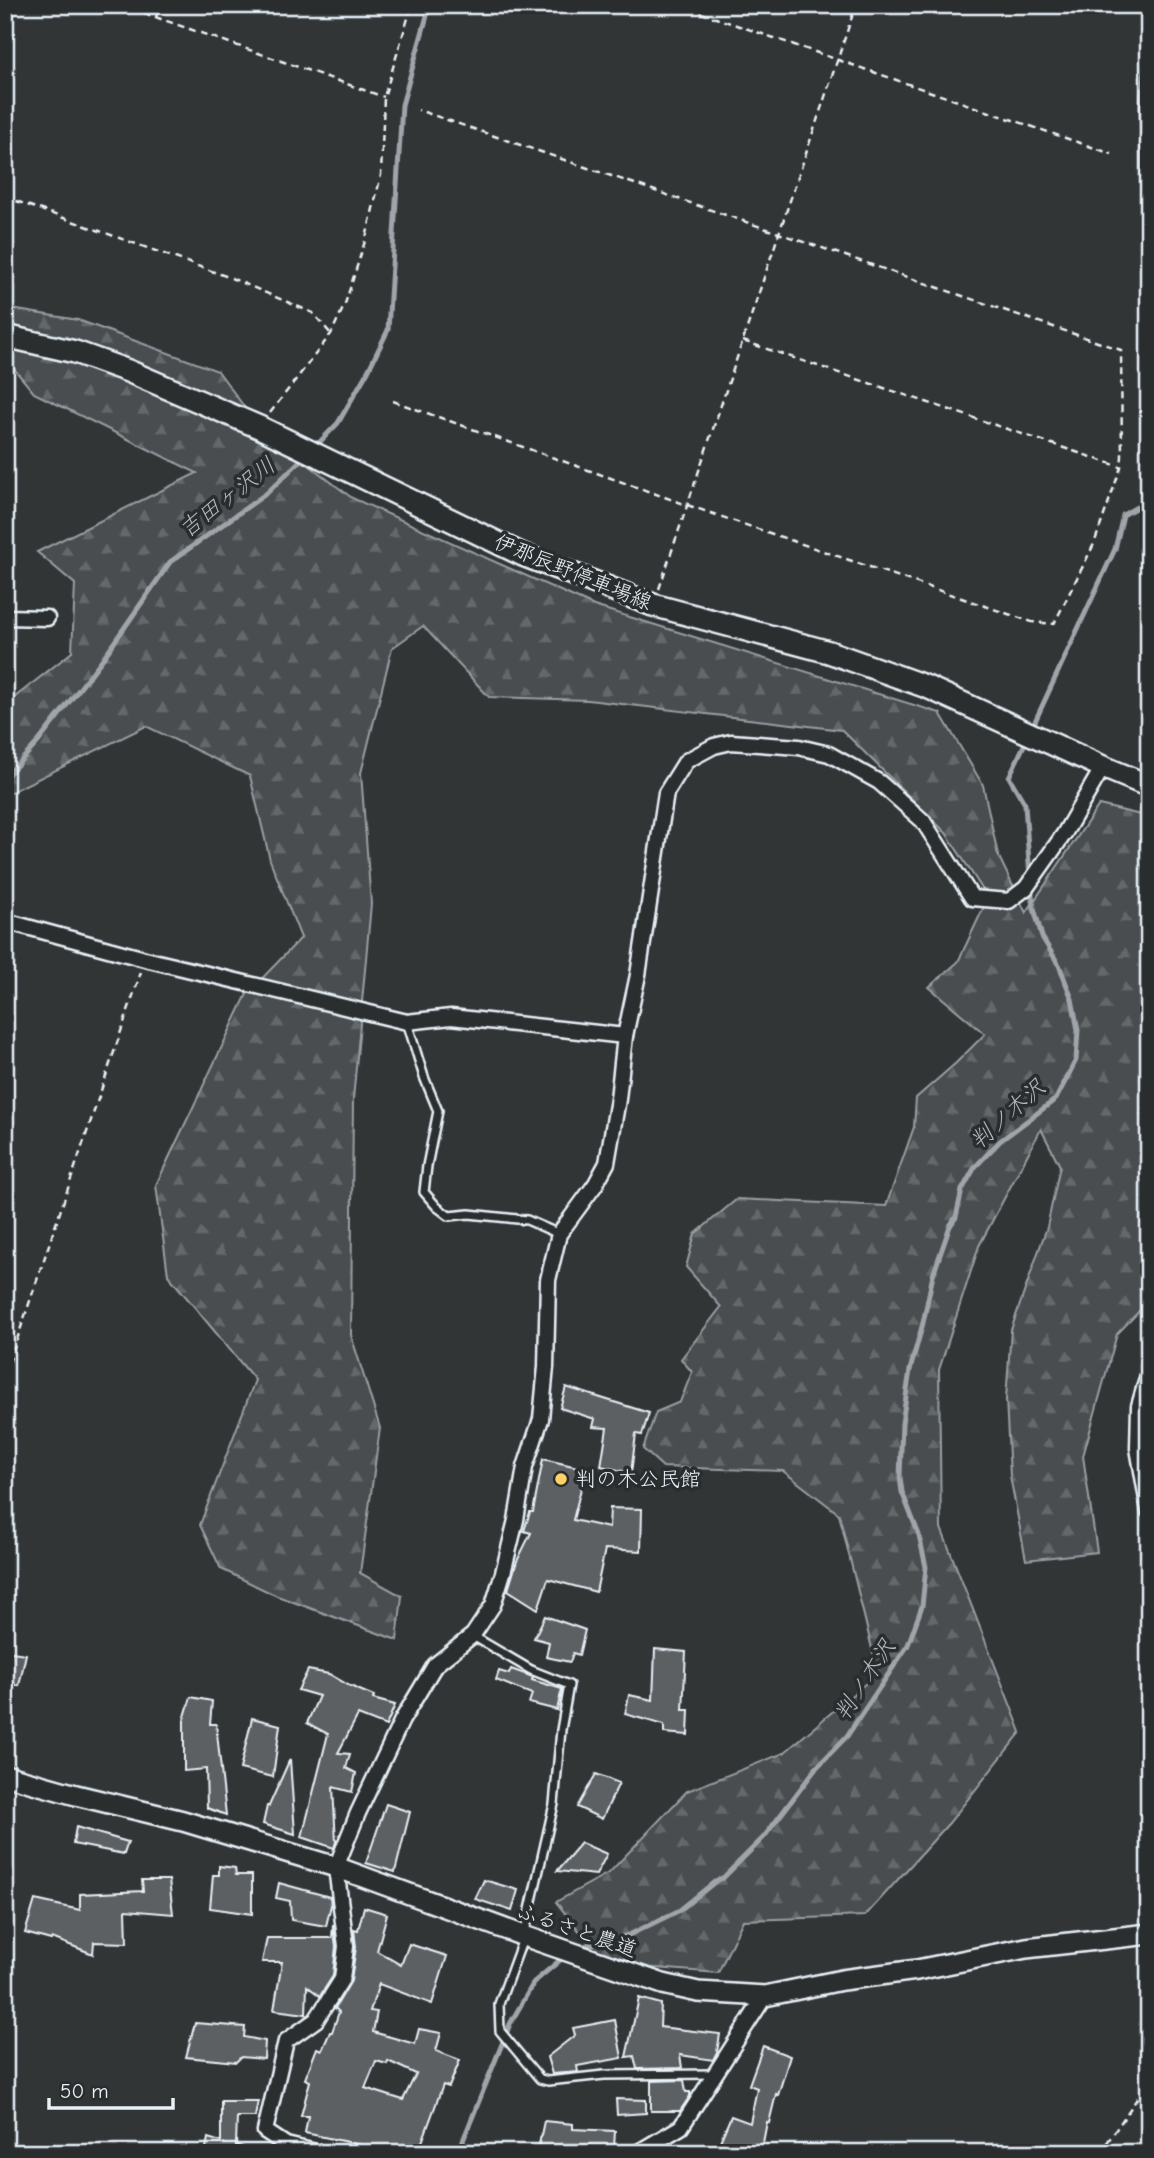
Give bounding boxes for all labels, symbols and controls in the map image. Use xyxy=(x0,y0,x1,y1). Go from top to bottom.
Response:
water label: 吉田ヶ沢川 xyxy=(174,451,281,543)
street label: 伊那辰野停車場線 xyxy=(491,529,655,615)
water label: 判ノ木沢 xyxy=(964,1073,1051,1155)
place label: 判の木公民館 xyxy=(575,1467,701,1491)
marker: 判の木公民館 xyxy=(553,1471,569,1487)
water label: 判ノ木沢 xyxy=(828,1634,901,1726)
street label: ふるさと農道 xyxy=(514,1898,640,1962)
scale bar xyxy=(49,2067,173,2111)
text: 50 m xyxy=(60,2079,109,2103)

